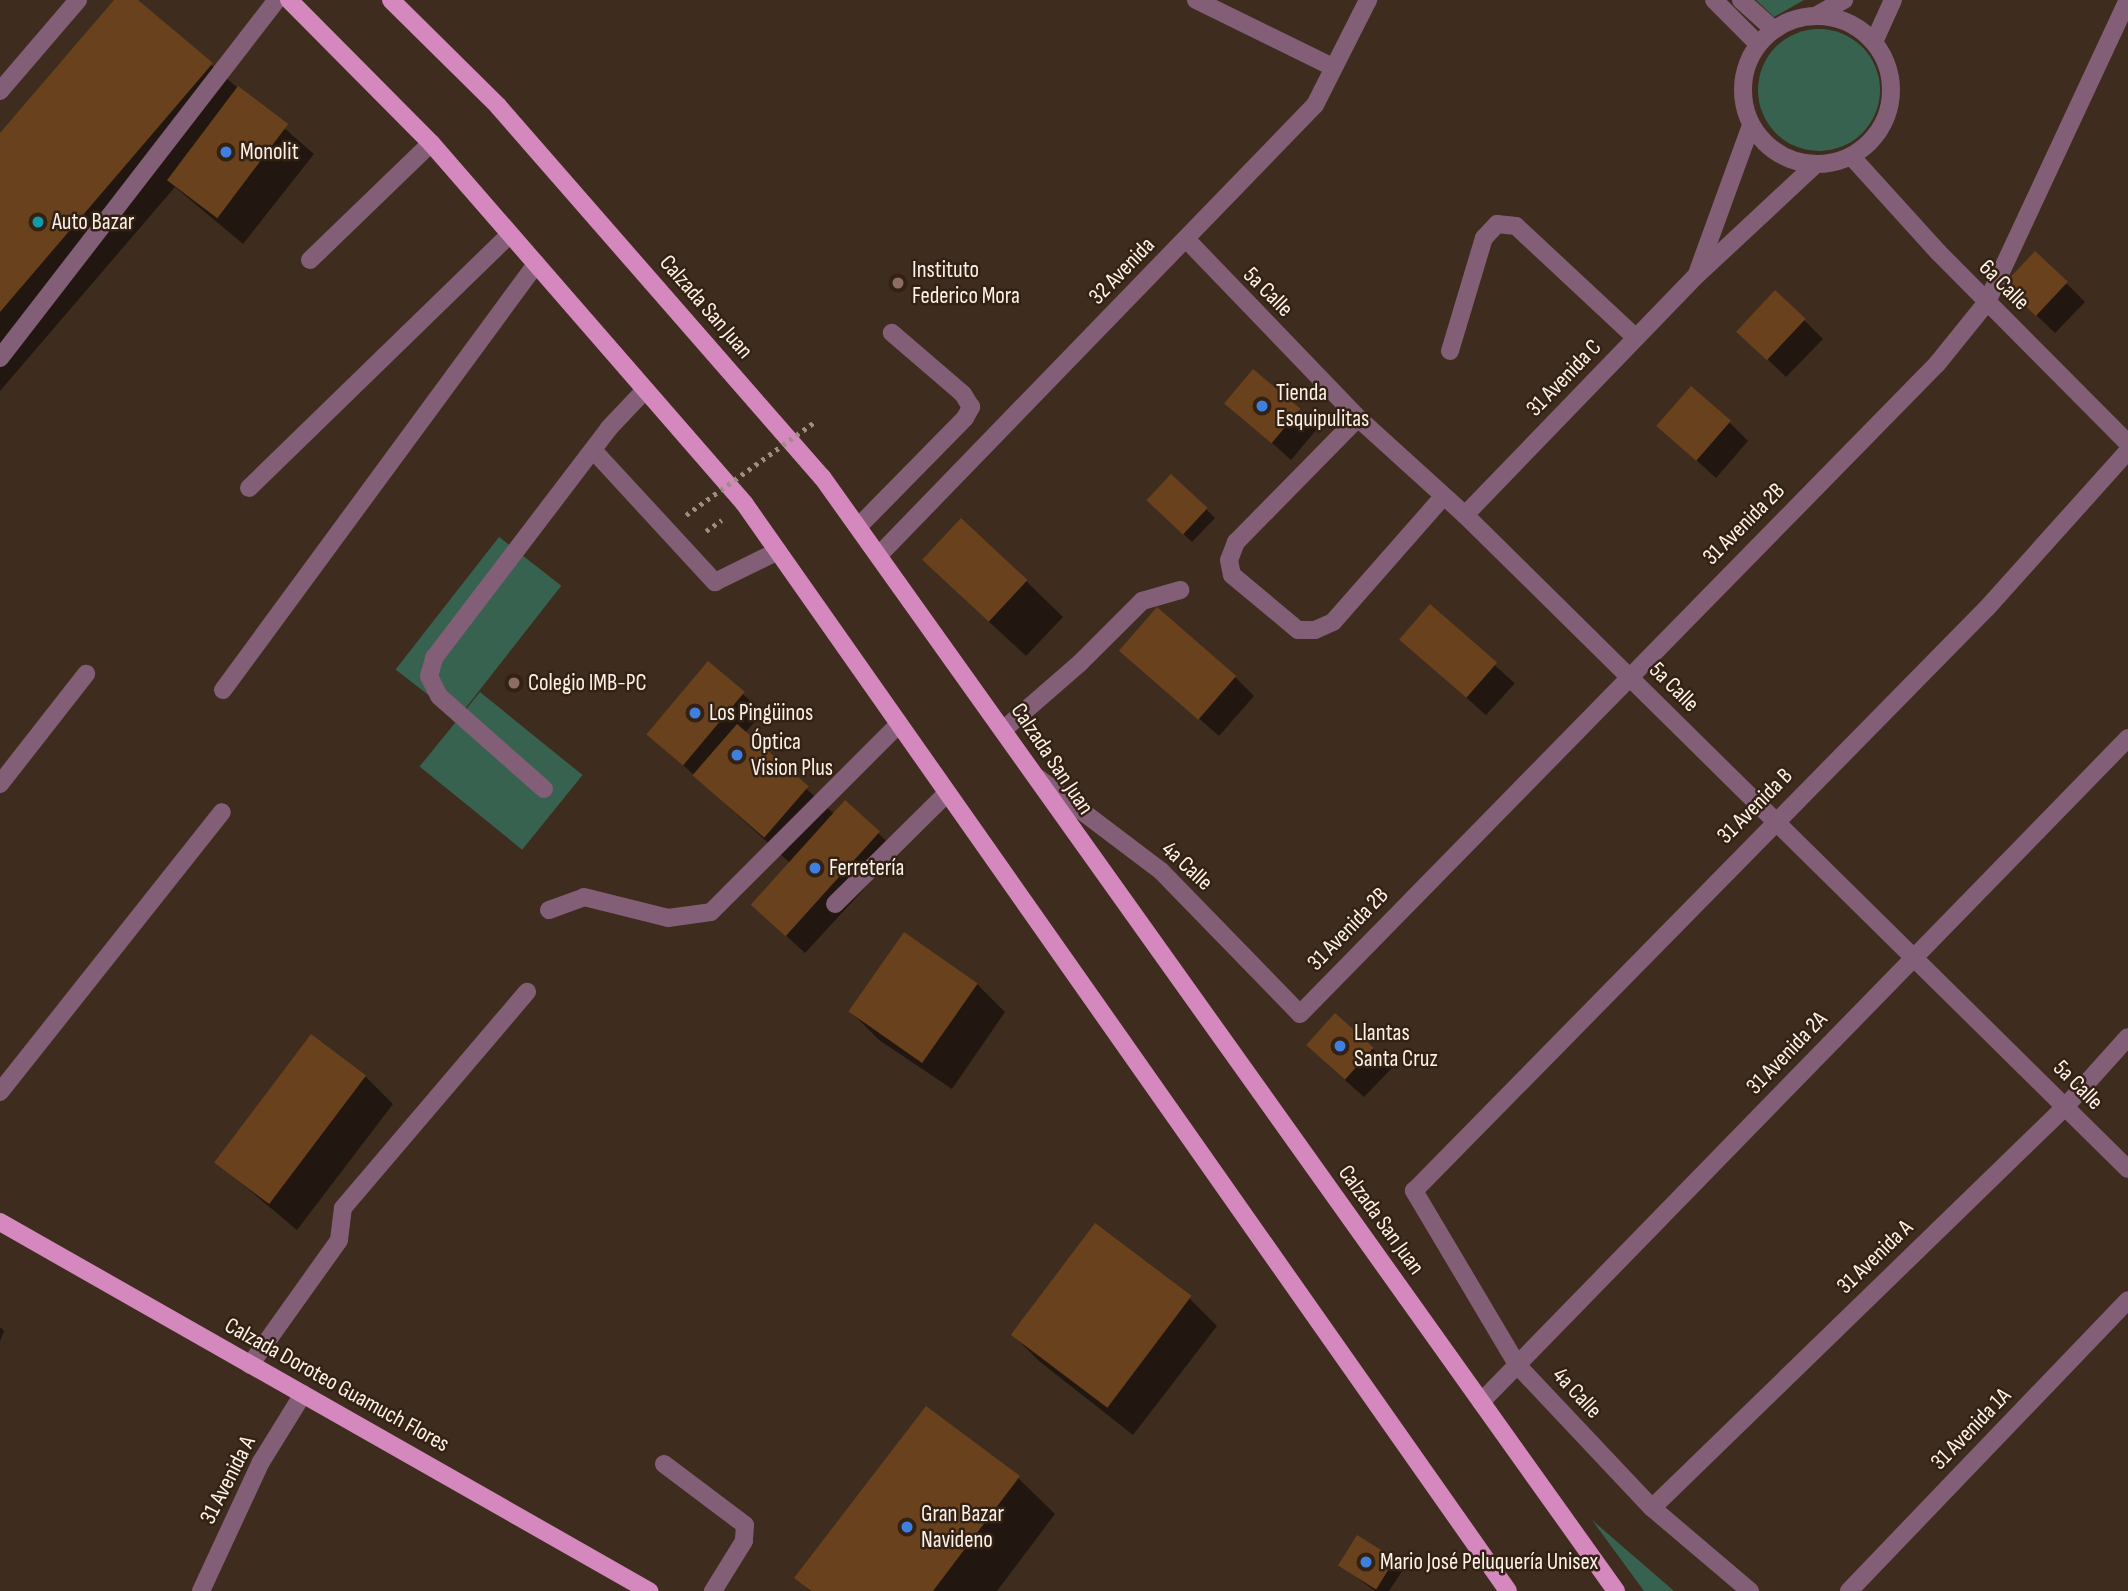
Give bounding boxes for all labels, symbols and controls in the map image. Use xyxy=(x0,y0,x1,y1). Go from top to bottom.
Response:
place label: Monolit xyxy=(240,138,299,166)
marker: Monolit xyxy=(218,144,234,160)
place label: Auto Bazar xyxy=(52,208,134,236)
marker: Auto Bazar xyxy=(30,214,46,230)
street label: 32 Avenida xyxy=(1083,232,1161,310)
street label: Calzada San Juan xyxy=(653,250,759,364)
street label: 6a Calle xyxy=(1973,254,2035,316)
place label: Instituto Federico Mora xyxy=(912,256,1020,310)
street label: 5a Calle xyxy=(1237,261,1299,323)
marker: Instituto Federico Mora xyxy=(890,275,906,291)
street label: 31 Avenida C xyxy=(1521,334,1607,422)
place label: Tienda Esquipulitas xyxy=(1276,379,1369,433)
marker: Tienda Esquipulitas xyxy=(1254,398,1270,414)
street label: 31 Avenida 2B xyxy=(1697,477,1791,571)
street label: 5a Calle xyxy=(1643,656,1705,718)
place label: Colegio IMB-PC xyxy=(528,669,647,697)
marker: Colegio IMB-PC xyxy=(506,675,522,691)
street label: Calzada San Juan xyxy=(1005,698,1099,820)
place label: Los Pingüinos xyxy=(709,699,813,727)
marker: Los Pingüinos xyxy=(687,705,703,721)
place label: Óptica Vision Plus xyxy=(751,728,833,782)
marker: Óptica Vision Plus xyxy=(729,747,745,763)
street label: 31 Avenida B xyxy=(1712,763,1798,849)
street label: 4a Calle xyxy=(1156,836,1218,896)
place label: Ferretería xyxy=(829,854,904,882)
marker: Ferretería xyxy=(807,860,823,876)
street label: 31 Avenida 2B xyxy=(1302,882,1394,976)
street label: 31 Avenida 2A xyxy=(1741,1006,1833,1100)
place label: Llantas Santa Cruz xyxy=(1354,1019,1438,1073)
marker: Llantas Santa Cruz xyxy=(1332,1038,1348,1054)
street label: 5a Calle xyxy=(2047,1054,2109,1116)
street label: Calzada San Juan xyxy=(1332,1160,1430,1280)
street label: 31 Avenida A xyxy=(1831,1214,1919,1300)
street label: Calzada Doroteo Guamuch Flores xyxy=(220,1312,454,1458)
street label: 4a Calle xyxy=(1547,1362,1607,1424)
street label: 31 Avenida 1A xyxy=(1925,1382,2017,1476)
street label: 31 Avenida A xyxy=(194,1431,262,1529)
place label: Gran Bazar Navideno xyxy=(921,1500,1004,1554)
marker: Gran Bazar Navideno xyxy=(899,1519,915,1535)
place label: Mario José Peluquería Unisex xyxy=(1380,1548,1598,1576)
marker: Mario José Peluquería Unisex xyxy=(1358,1554,1374,1570)

